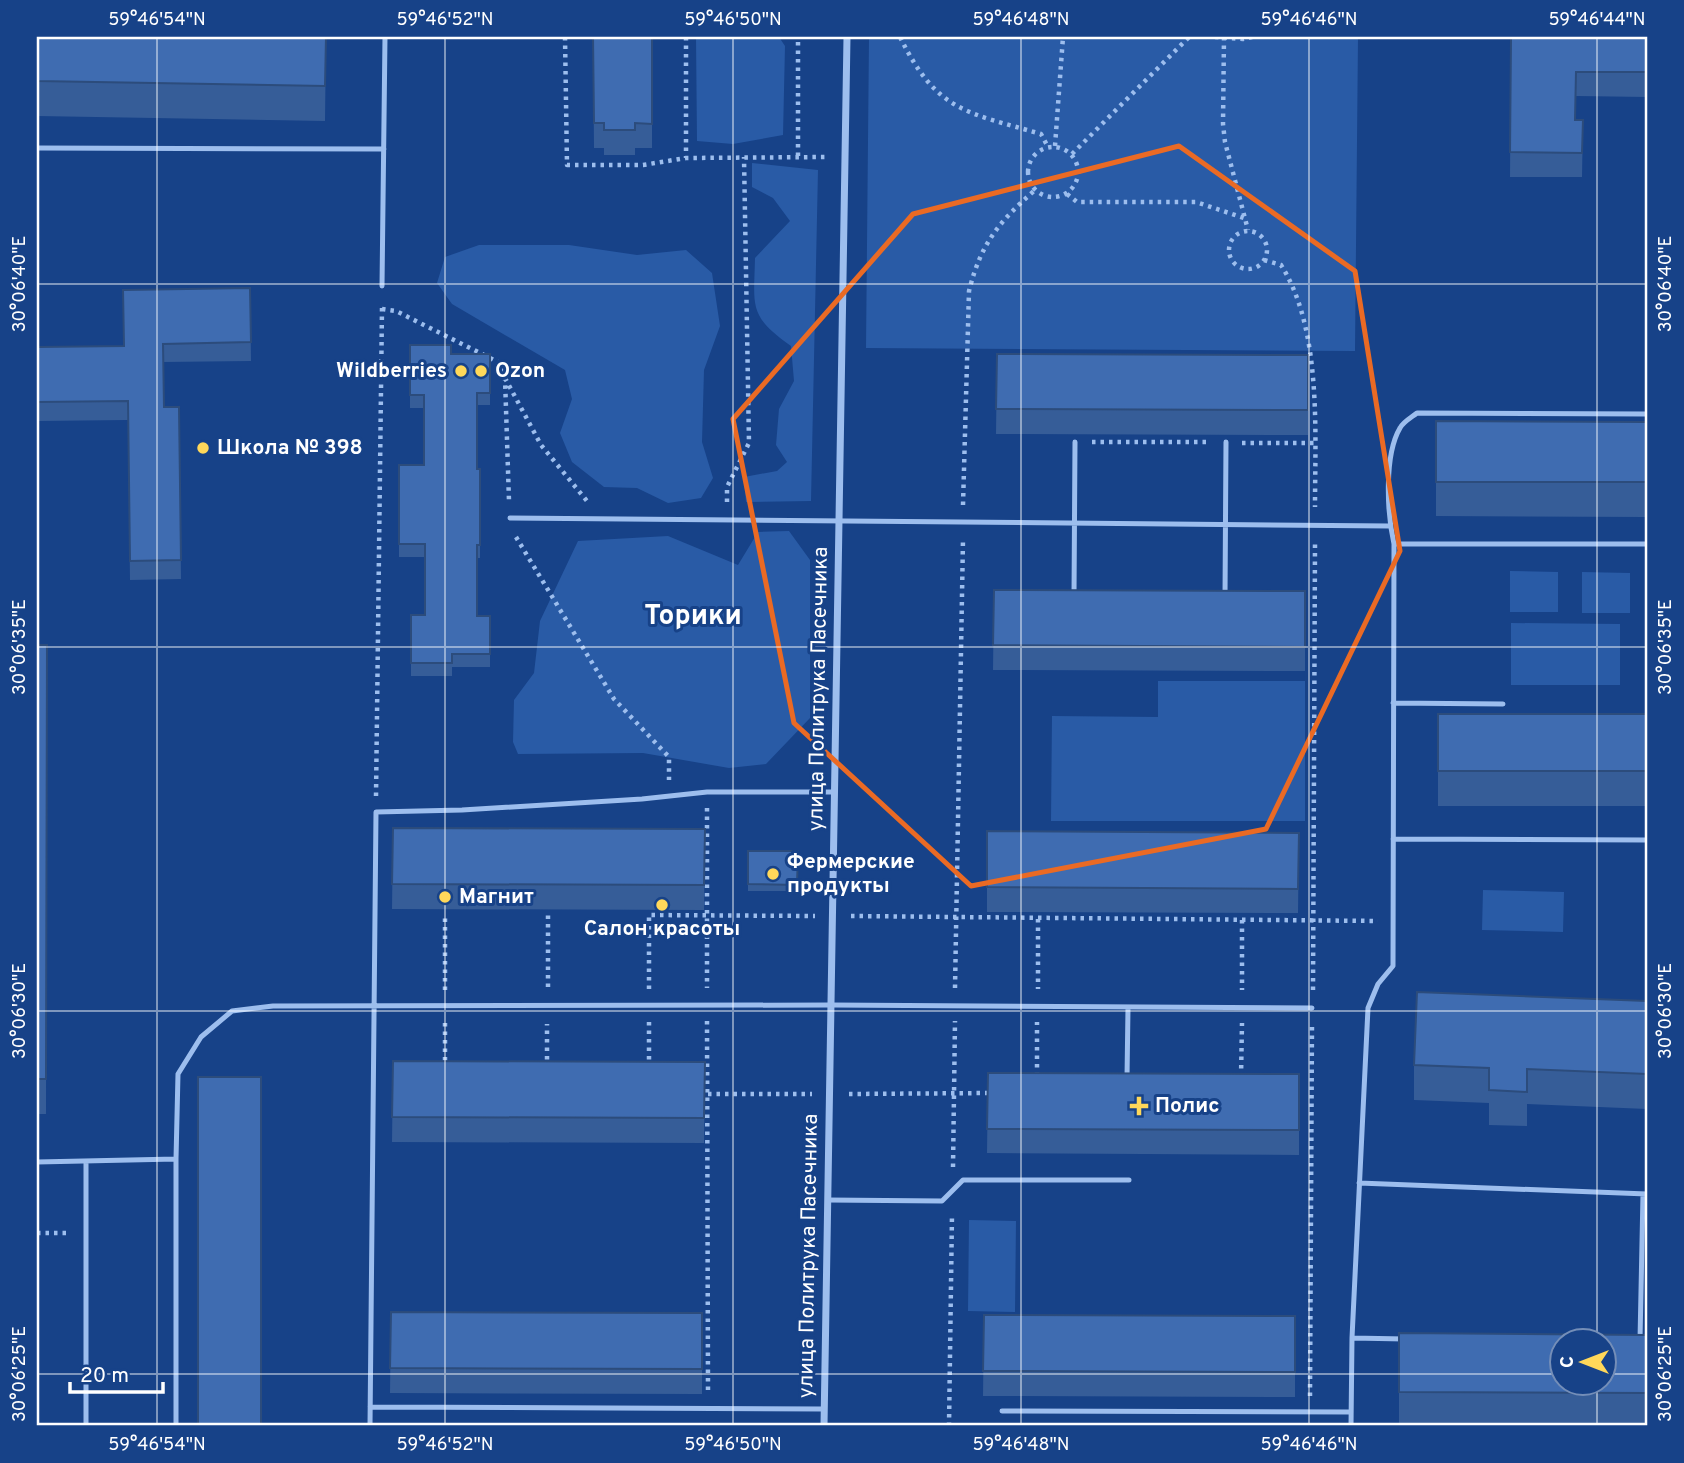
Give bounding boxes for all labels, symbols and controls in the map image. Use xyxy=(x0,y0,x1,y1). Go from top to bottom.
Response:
text: 59°46'54"N xyxy=(108,9,206,32)
text: 59°46'52"N xyxy=(397,9,494,32)
text: 59°46'50"N xyxy=(684,9,782,32)
text: 59°46'48"N xyxy=(972,9,1070,32)
text: 59°46'46"N xyxy=(1261,9,1357,32)
text: 59°46'44"N xyxy=(1548,9,1646,32)
text: 30°06'40"E xyxy=(9,236,32,332)
text: 30°06'40"E xyxy=(1655,236,1678,332)
place label: Wildberries xyxy=(336,358,447,385)
place label: Ozon xyxy=(495,358,545,385)
marker: Wildberries xyxy=(453,363,469,379)
marker: Ozon xyxy=(473,363,489,379)
place label: Школа № 398 xyxy=(217,435,363,462)
marker: Школа № 398 xyxy=(195,440,211,456)
street label: улица Политрука Пасечника xyxy=(803,546,835,832)
text: 30°06'35"E xyxy=(9,599,32,695)
district label: Торики xyxy=(644,599,742,635)
text: 30°06'35"E xyxy=(1655,599,1678,695)
place label: Фермерские продукты xyxy=(787,849,915,900)
marker: Фермерские продукты xyxy=(765,866,781,882)
place label: Магнит xyxy=(459,884,534,911)
marker: Магнит xyxy=(437,889,453,905)
marker: Салон красоты xyxy=(654,897,670,913)
place label: Салон красоты xyxy=(584,916,740,943)
text: 30°06'30"E xyxy=(9,963,32,1059)
text: 30°06'30"E xyxy=(1655,963,1678,1059)
place label: Полис xyxy=(1155,1093,1220,1120)
marker: Полис xyxy=(1129,1096,1149,1116)
street label: улица Политрука Пасечника xyxy=(793,1113,825,1399)
text: 30°06'25"E xyxy=(9,1326,32,1422)
north arrow xyxy=(1548,1326,1618,1396)
text: 30°06'25"E xyxy=(1655,1326,1678,1422)
scale bar xyxy=(70,1351,163,1395)
text: С xyxy=(1556,1356,1580,1368)
text: 20 m xyxy=(80,1363,129,1390)
text: 59°46'54"N xyxy=(108,1434,206,1457)
text: 59°46'52"N xyxy=(397,1434,494,1457)
text: 59°46'50"N xyxy=(684,1434,782,1457)
text: 59°46'48"N xyxy=(972,1434,1070,1457)
text: 59°46'46"N xyxy=(1261,1434,1357,1457)

